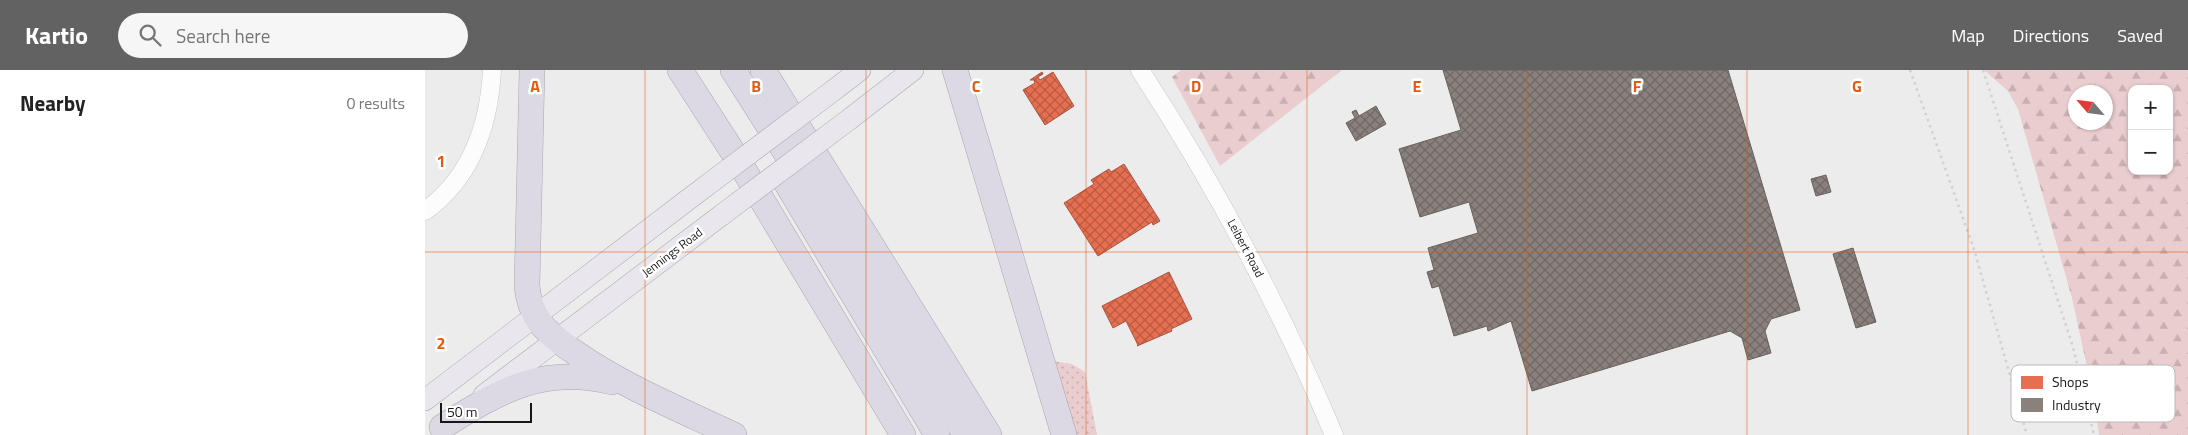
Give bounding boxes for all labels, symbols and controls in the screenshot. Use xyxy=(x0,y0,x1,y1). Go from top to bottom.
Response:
search box xyxy=(118,13,468,58)
text: Kartio xyxy=(25,17,88,53)
icon: search xyxy=(136,21,164,49)
text: Search here xyxy=(176,21,270,50)
text: Map xyxy=(1951,22,1985,49)
text: Directions xyxy=(2013,22,2089,49)
text: Saved xyxy=(2117,22,2163,49)
text: A xyxy=(530,74,540,98)
text: B xyxy=(751,74,761,98)
text: C xyxy=(972,74,981,98)
text: D xyxy=(1191,74,1201,98)
text: E xyxy=(1413,74,1422,98)
text: F xyxy=(1633,74,1642,98)
text: G xyxy=(1852,74,1862,98)
north arrow xyxy=(2068,85,2113,130)
map controls xyxy=(2128,85,2173,175)
button: + xyxy=(2128,85,2173,130)
text: Nearby xyxy=(20,87,85,119)
text: 0 results xyxy=(346,91,405,115)
button: − xyxy=(2128,130,2173,175)
text: 1 xyxy=(437,149,445,173)
street label: Leibert Road xyxy=(1223,215,1269,281)
street label: Jennings Road xyxy=(638,223,706,281)
text: 2 xyxy=(437,331,445,355)
legend xyxy=(2011,365,2175,422)
text: Shops xyxy=(2052,371,2088,392)
text: Industry xyxy=(2052,394,2101,415)
scale bar xyxy=(440,400,533,423)
text: 50 m xyxy=(447,401,477,422)

